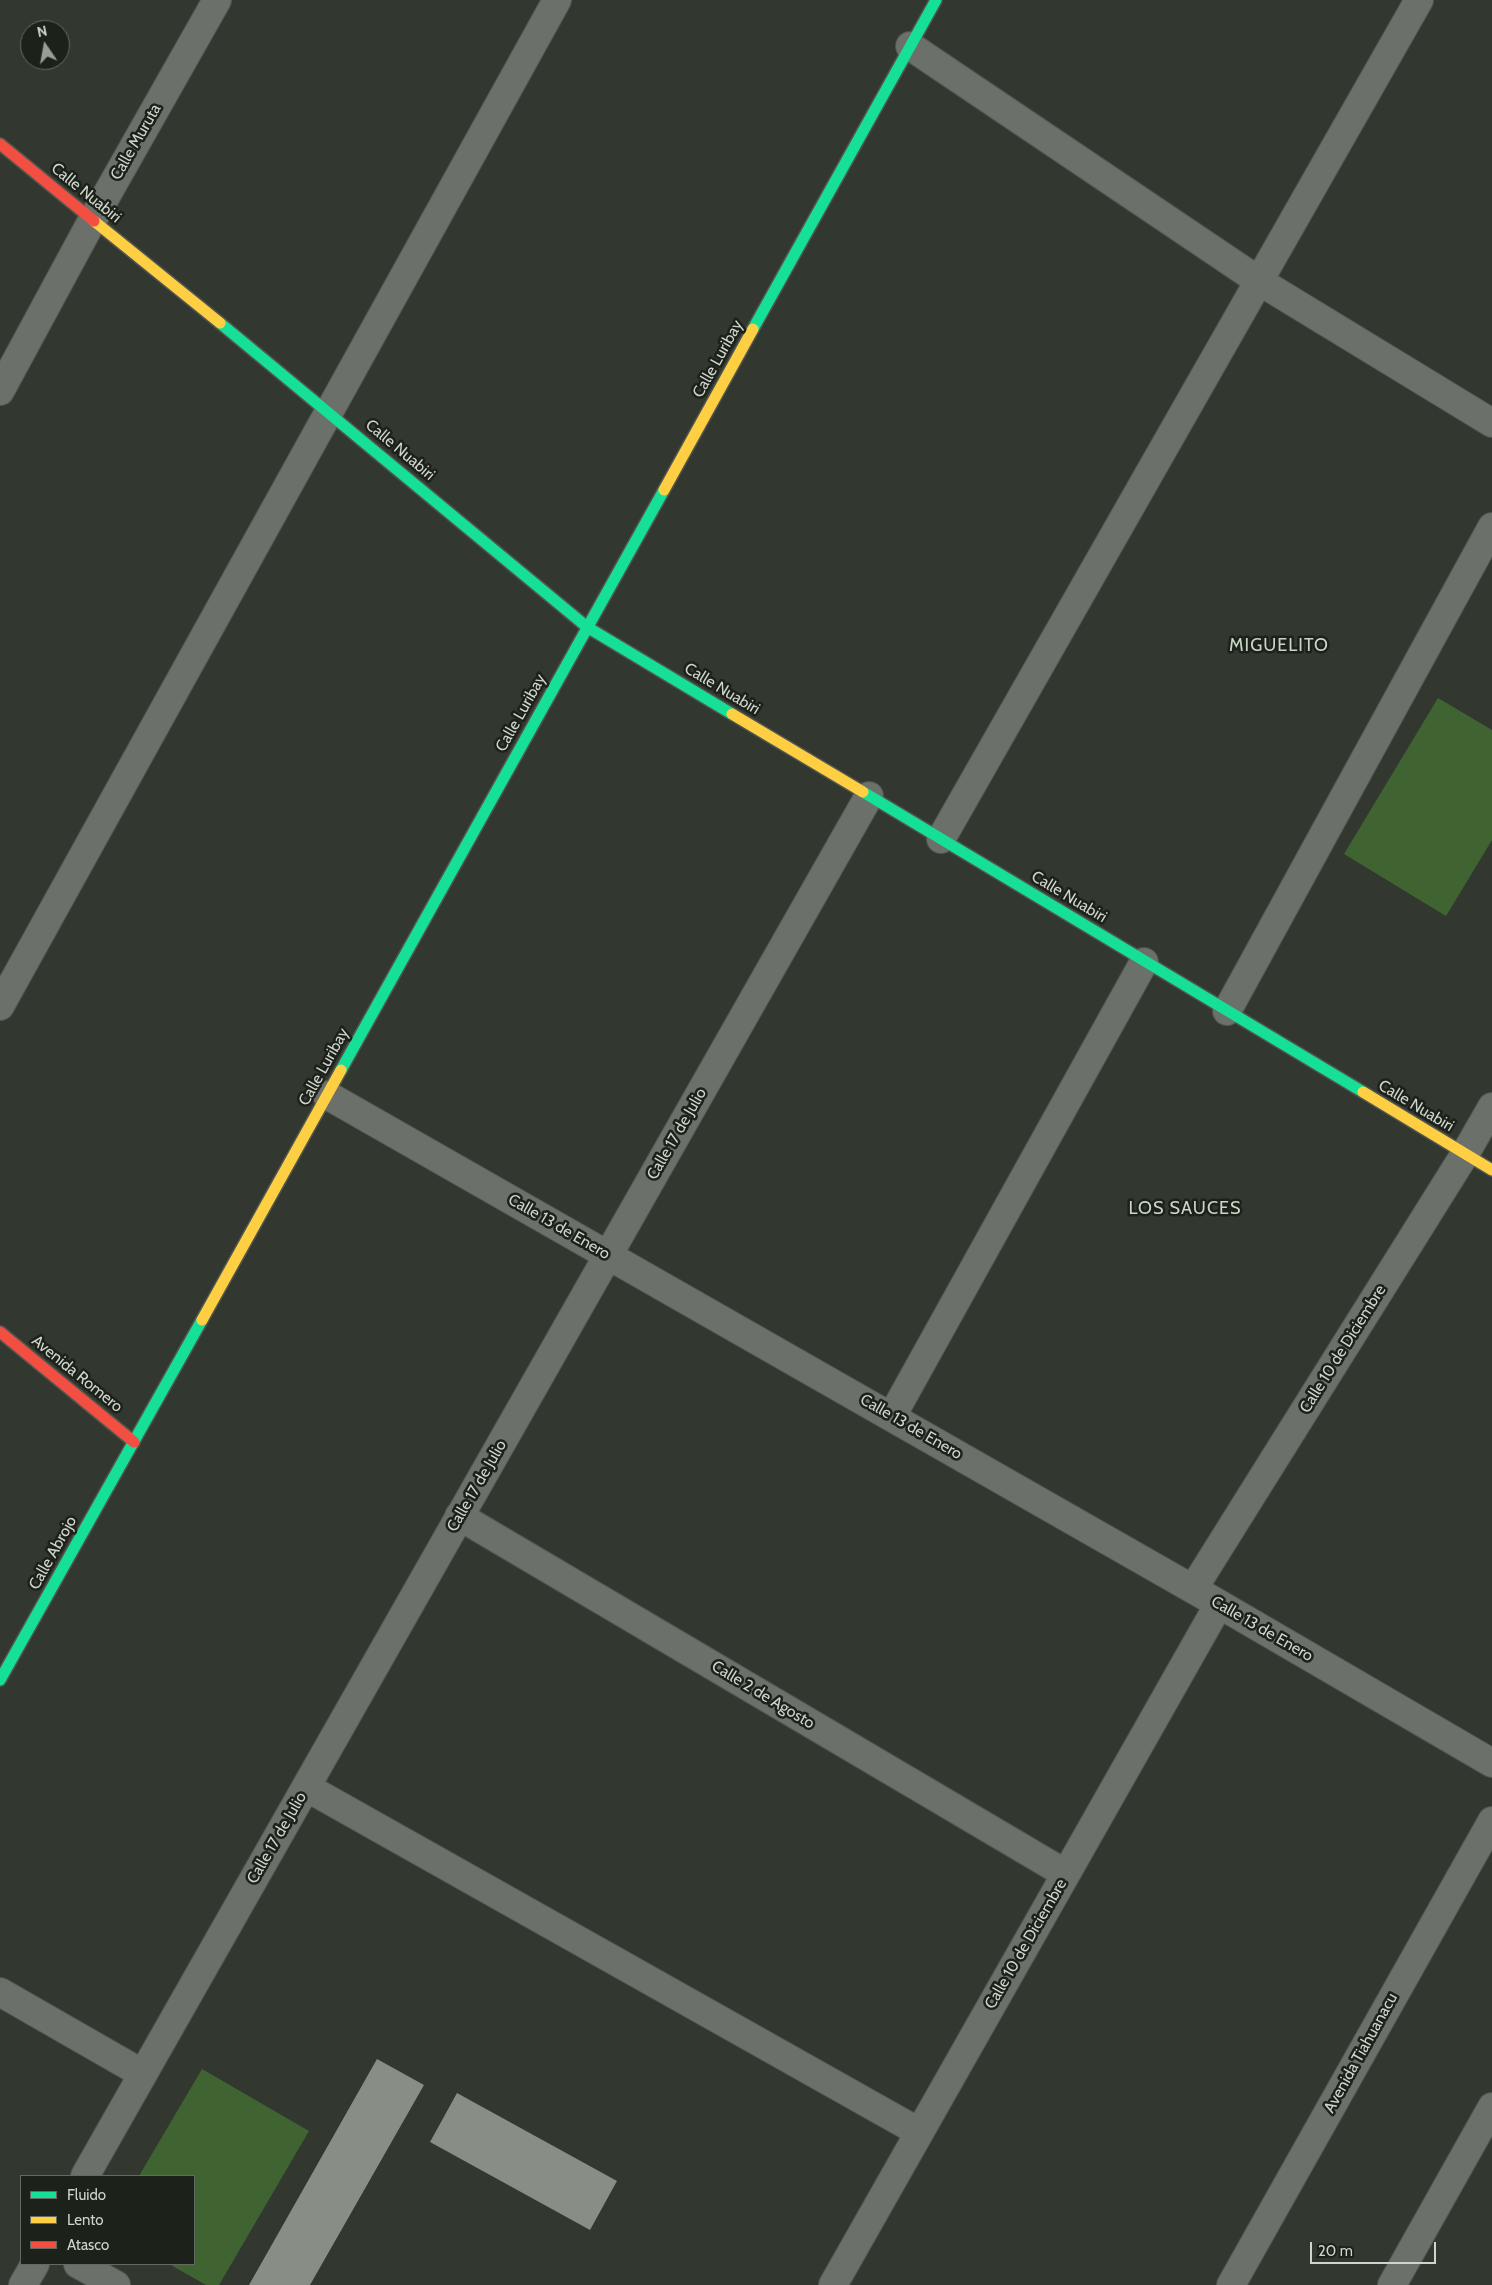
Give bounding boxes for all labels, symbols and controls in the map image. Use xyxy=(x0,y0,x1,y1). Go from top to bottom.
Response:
north arrow xyxy=(20,20,70,70)
text: N xyxy=(35,21,49,41)
street label: Calle Muruta xyxy=(107,101,165,183)
street label: Calle Nuabiri xyxy=(47,159,125,227)
street label: Calle Luribay xyxy=(689,317,747,401)
street label: Calle Nuabiri xyxy=(361,415,439,485)
district label: MIGUELITO xyxy=(1228,635,1330,657)
street label: Calle Nuabiri xyxy=(681,659,763,719)
street label: Calle Luribay xyxy=(492,671,550,755)
street label: Calle Nuabiri xyxy=(1028,867,1110,927)
street label: Calle Luribay xyxy=(295,1025,353,1109)
street label: Calle Nuabiri xyxy=(1375,1076,1457,1136)
street label: Calle 17 de Julio xyxy=(643,1085,711,1183)
street label: Calle 13 de Enero xyxy=(505,1190,613,1264)
district label: LOS SAUCES xyxy=(1127,1198,1243,1220)
street label: Calle 10 de Diciembre xyxy=(1296,1282,1390,1416)
street label: Avenida Romero xyxy=(28,1331,126,1417)
street label: Calle 13 de Enero xyxy=(857,1390,965,1464)
street label: Calle 17 de Julio xyxy=(443,1437,511,1535)
street label: Calle Abrojo xyxy=(25,1513,81,1593)
street label: Calle 13 de Enero xyxy=(1208,1592,1316,1666)
street label: Calle 2 de Agosto xyxy=(708,1657,818,1733)
street label: Calle 17 de Julio xyxy=(243,1789,311,1887)
street label: Calle 10 de Diciembre xyxy=(981,1875,1071,2013)
street label: Avenida Tiahuanacu xyxy=(1320,1990,1402,2116)
legend xyxy=(20,2175,195,2265)
text: Fluido xyxy=(67,2186,106,2204)
text: Lento xyxy=(67,2211,104,2229)
scale bar xyxy=(1312,2232,1438,2264)
text: Atasco xyxy=(67,2236,109,2254)
text: 20 m xyxy=(1318,2242,1353,2260)

